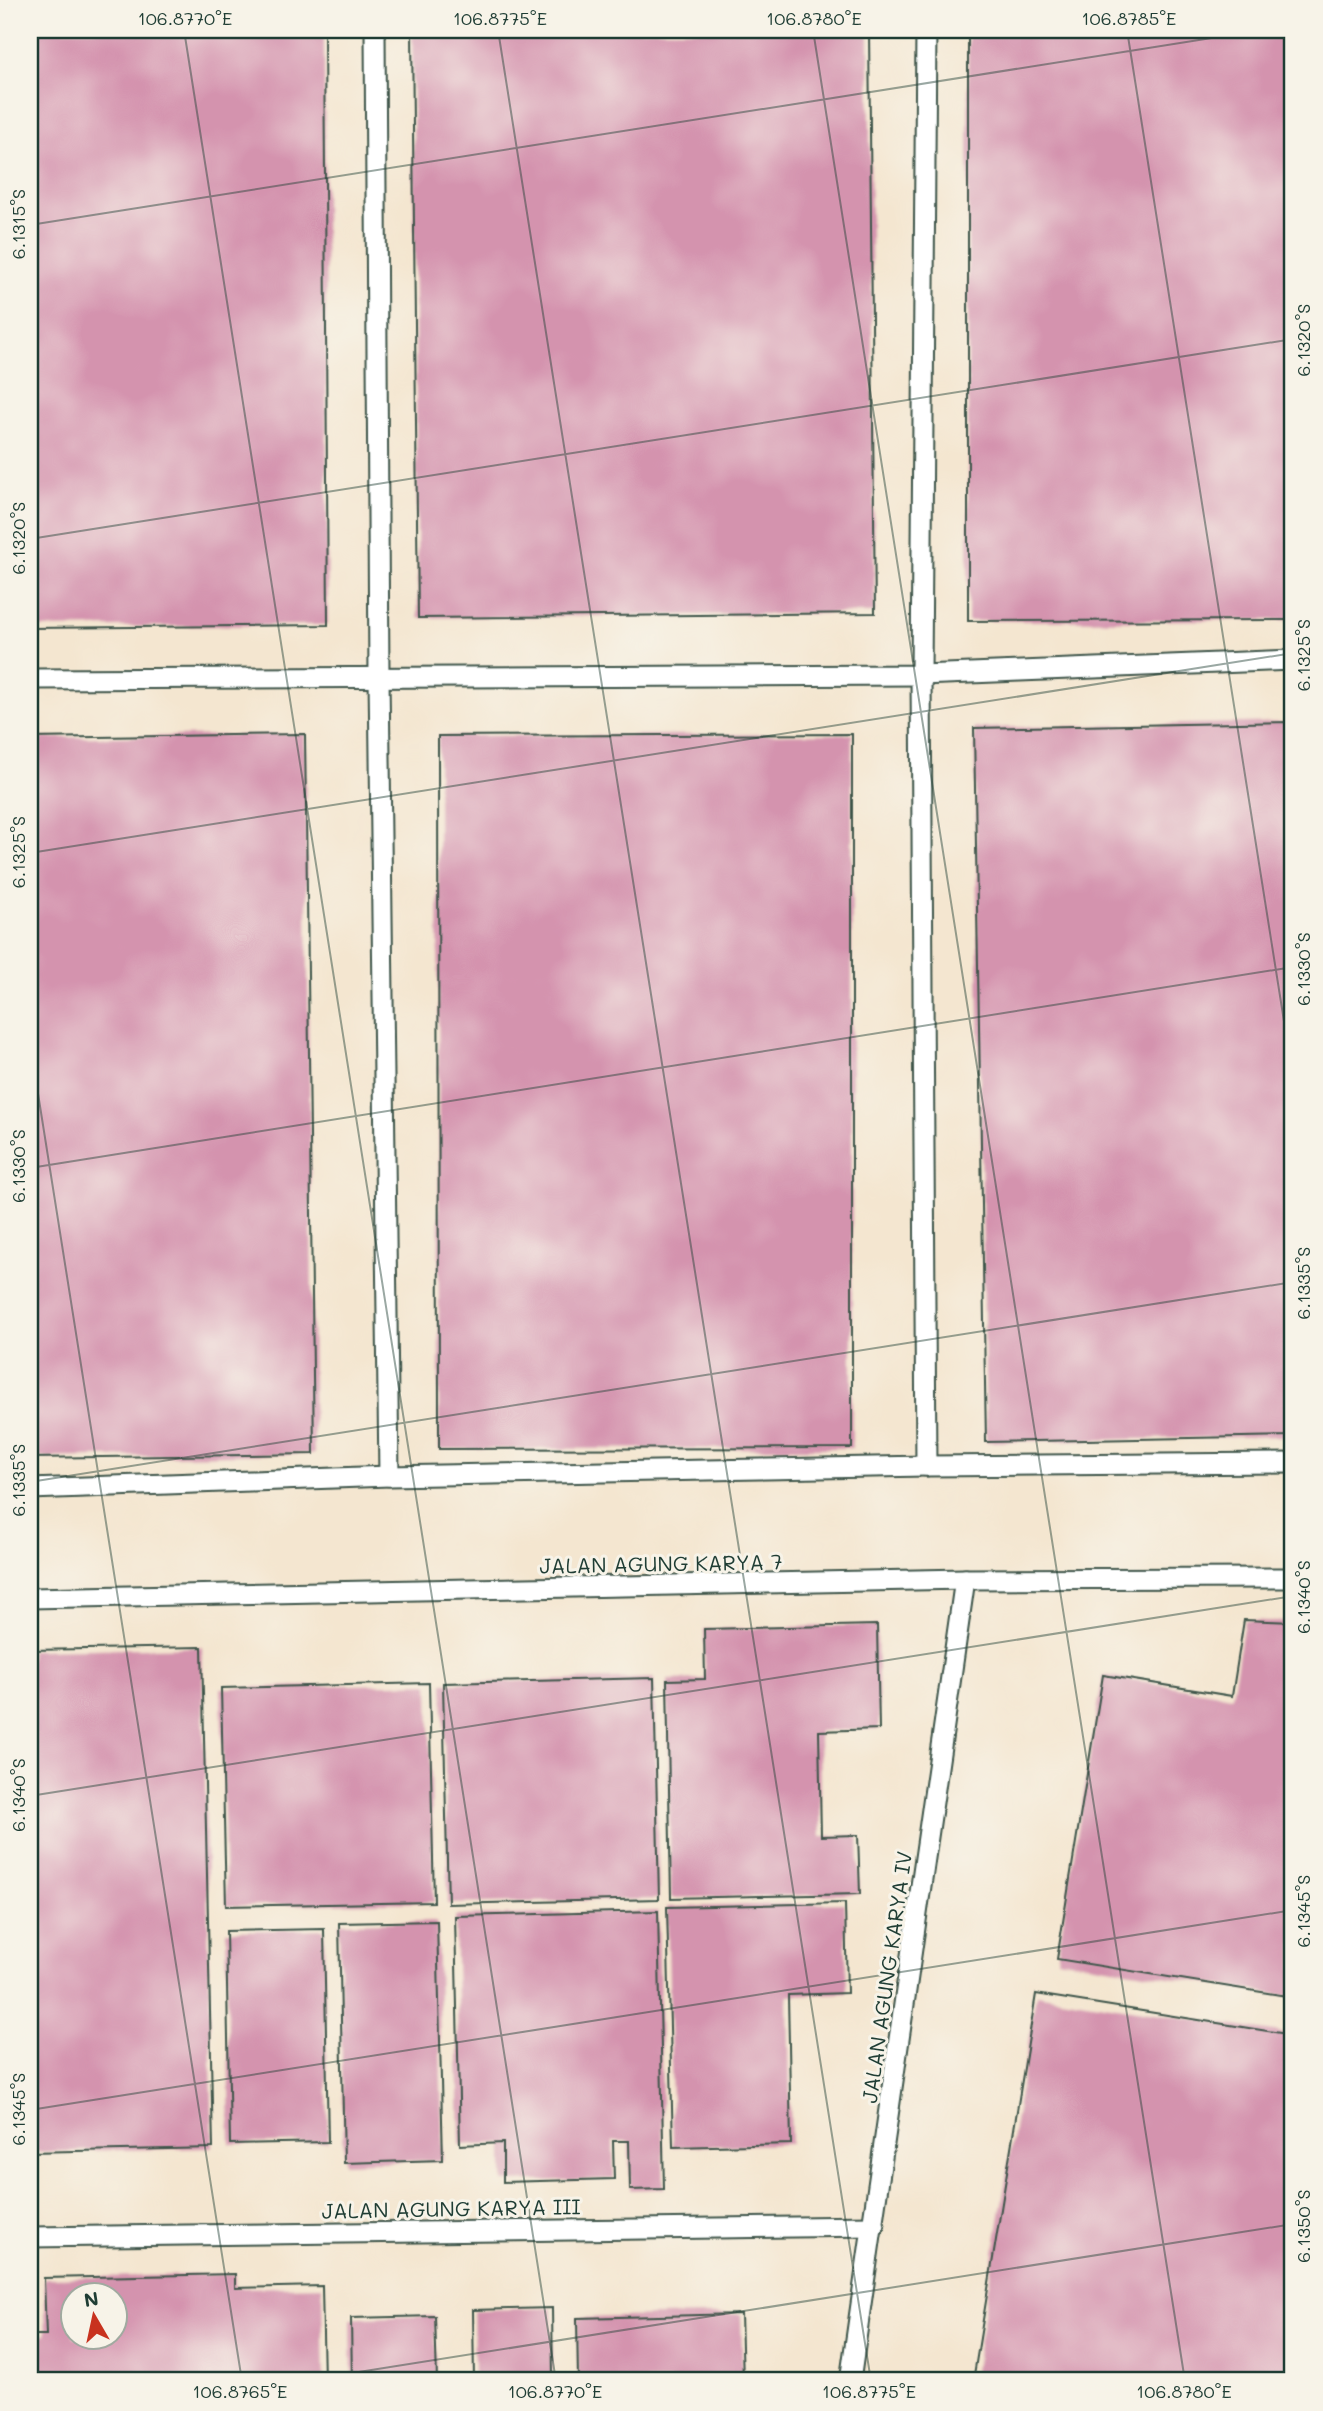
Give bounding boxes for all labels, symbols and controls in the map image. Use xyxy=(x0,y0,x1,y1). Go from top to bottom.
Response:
text: 106.8770°E xyxy=(138,6,232,30)
text: 106.8775°E xyxy=(453,6,547,30)
text: 106.8780°E xyxy=(766,6,862,30)
text: 106.8785°E xyxy=(1082,6,1176,30)
text: 6.1315°S xyxy=(6,189,30,259)
text: 6.1320°S xyxy=(1291,304,1315,377)
text: 6.1320°S xyxy=(6,502,30,575)
text: 6.1325°S xyxy=(1291,619,1315,691)
text: 6.1325°S xyxy=(6,816,30,888)
text: 6.1330°S xyxy=(1291,932,1315,1006)
text: 6.1330°S xyxy=(6,1129,30,1203)
text: 6.1335°S xyxy=(1291,1247,1315,1319)
text: 6.1335°S xyxy=(6,1444,30,1516)
street label: JALAN AGUNG KARYA 7 xyxy=(539,1547,783,1579)
text: 6.1340°S xyxy=(1291,1560,1315,1634)
text: 6.1340°S xyxy=(6,1758,30,1832)
street label: JALAN AGUNG KARYA IV xyxy=(855,1849,917,2105)
text: 6.1345°S xyxy=(1291,1875,1315,1947)
text: 6.1345°S xyxy=(6,2073,30,2145)
text: 6.1350°S xyxy=(1291,2189,1315,2263)
street label: JALAN AGUNG KARYA III xyxy=(321,2192,581,2224)
north arrow xyxy=(60,2282,130,2352)
text: N xyxy=(82,2285,100,2312)
text: 106.8765°E xyxy=(193,2379,287,2403)
text: 106.8770°E xyxy=(508,2379,602,2403)
text: 106.8775°E xyxy=(822,2379,916,2403)
text: 106.8780°E xyxy=(1136,2379,1232,2403)

